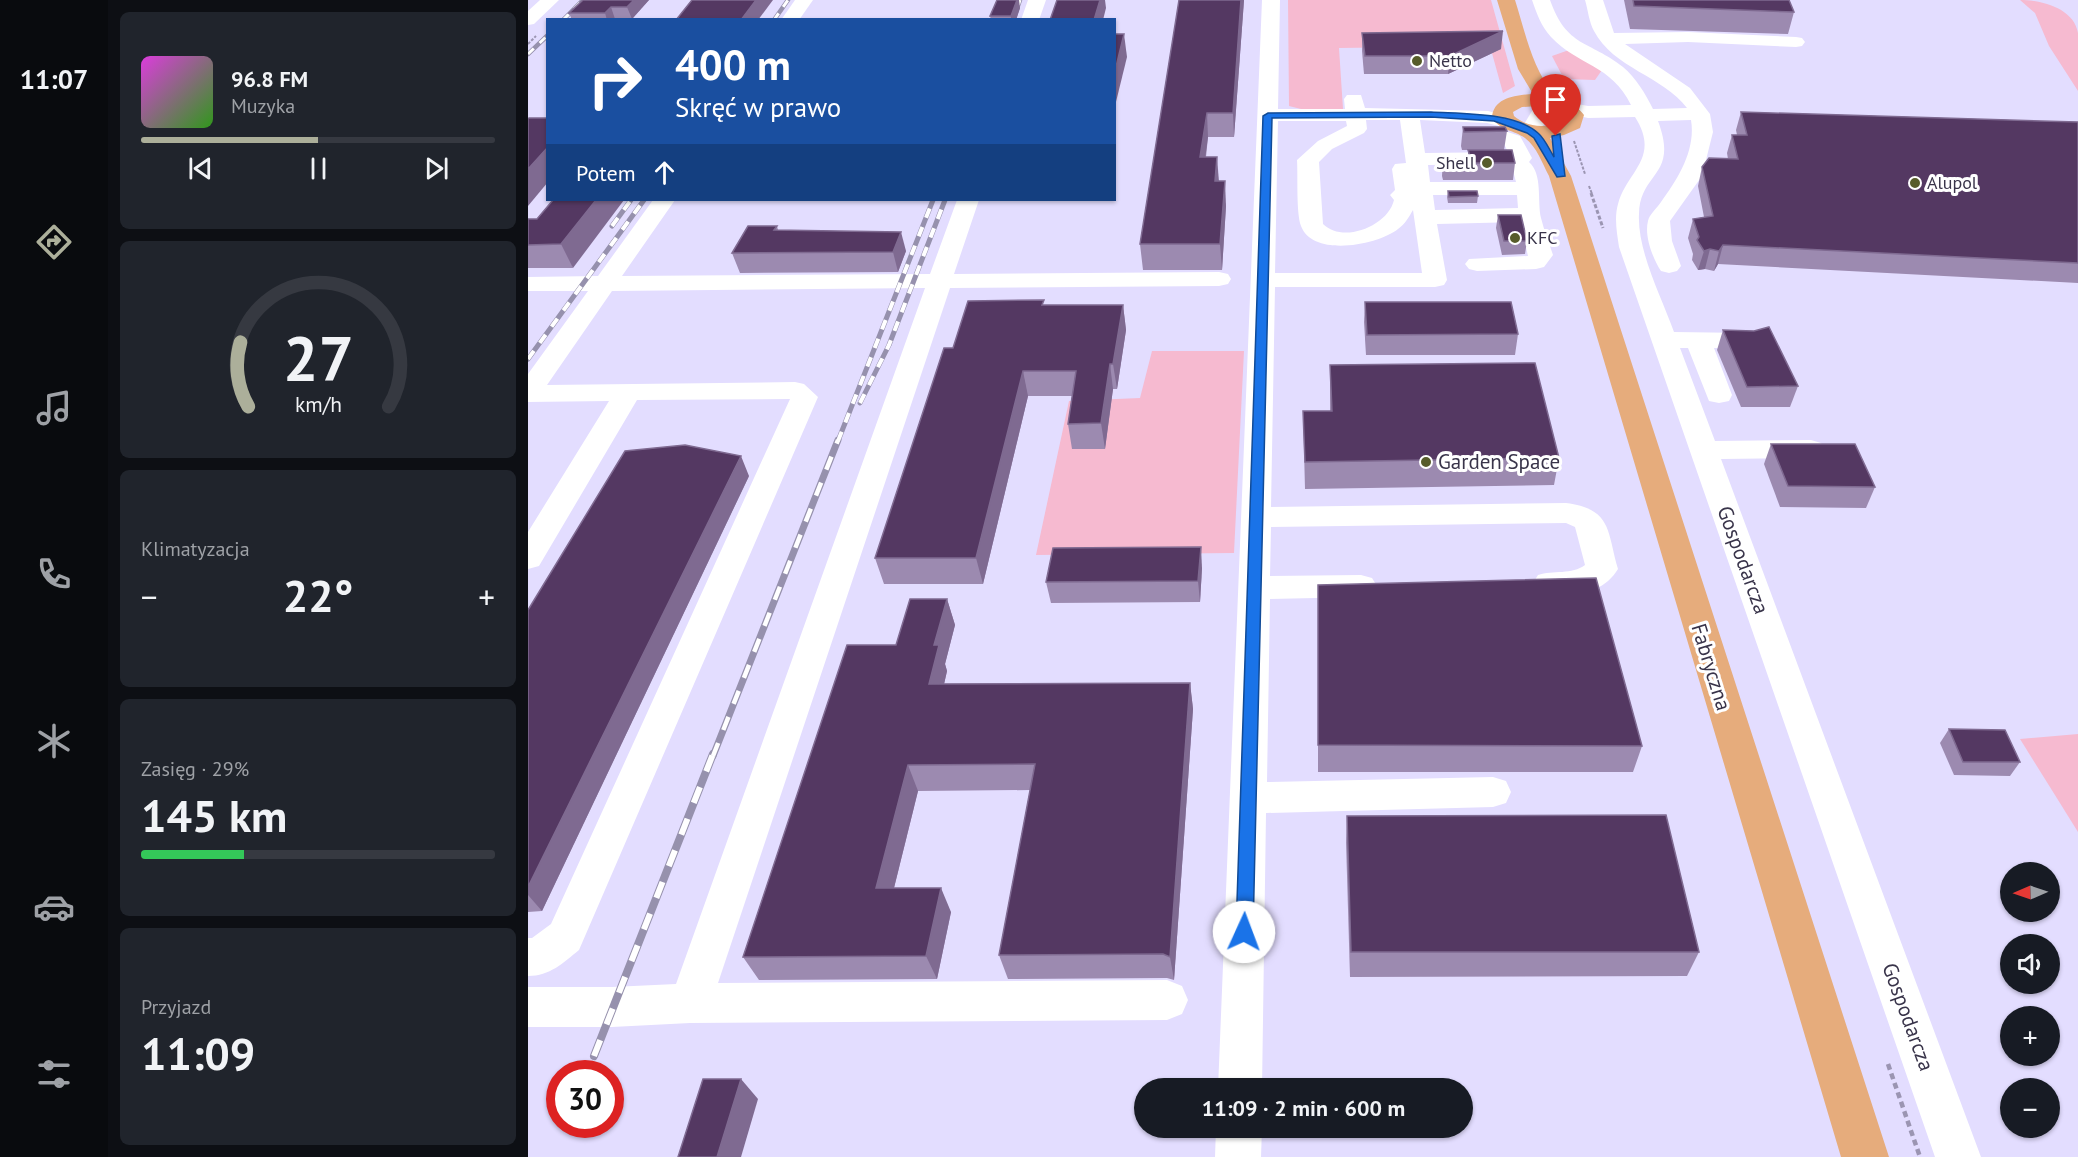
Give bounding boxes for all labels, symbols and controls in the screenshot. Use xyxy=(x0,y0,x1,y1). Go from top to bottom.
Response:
text: 400 m xyxy=(675,37,791,92)
icon: right xyxy=(576,42,654,120)
place label: Netto xyxy=(1429,49,1472,72)
marker: Netto xyxy=(1410,54,1424,68)
text: 11:07 xyxy=(20,62,88,96)
text: 96.8 FM xyxy=(231,65,308,93)
pin xyxy=(1530,74,1581,136)
icon: arrive xyxy=(1539,83,1572,116)
text: Skręć w prawo xyxy=(675,90,841,124)
text: Muzyka xyxy=(231,93,295,119)
place label: Shell xyxy=(1436,151,1476,174)
icon: previous xyxy=(184,152,217,185)
icon: pause xyxy=(302,152,335,185)
icon: next xyxy=(420,152,453,185)
icon: ahead xyxy=(648,156,681,189)
marker: Shell xyxy=(1480,156,1494,170)
text: Potem xyxy=(576,159,636,187)
place label: Alupol xyxy=(1927,171,1978,194)
marker: Alupol xyxy=(1908,176,1922,190)
icon: directions xyxy=(33,221,75,263)
place label: KFC xyxy=(1527,226,1558,249)
marker: KFC xyxy=(1508,231,1522,245)
text: 27 xyxy=(283,317,353,398)
icon: music xyxy=(33,387,75,429)
text: km/h xyxy=(294,390,341,418)
place label: Garden Space xyxy=(1438,448,1560,475)
marker: Garden Space xyxy=(1419,455,1433,469)
street label: Gospodarcza xyxy=(1711,502,1776,618)
text: Klimatyzacja xyxy=(141,536,250,562)
icon: phone xyxy=(33,553,75,595)
text: 22° xyxy=(283,566,353,624)
text: − xyxy=(141,575,158,618)
text: + xyxy=(478,575,495,618)
street label: Fabryczna xyxy=(1685,620,1738,714)
icon: climate xyxy=(33,720,75,762)
text: Zasięg · 29% xyxy=(141,756,249,782)
text: 145 km xyxy=(141,786,287,844)
north arrow xyxy=(2000,862,2060,922)
map controls xyxy=(2000,862,2060,1138)
icon: car xyxy=(33,886,75,928)
position arrow xyxy=(1212,900,1276,964)
button: sound xyxy=(2000,934,2060,994)
street label: Gospodarcza xyxy=(1876,959,1941,1075)
text: Przyjazd xyxy=(141,994,211,1020)
button: + xyxy=(2000,1006,2060,1066)
text: 11:09 xyxy=(141,1024,255,1082)
icon: filters xyxy=(33,1053,75,1095)
speed limit sign: 30 xyxy=(546,1060,624,1138)
button: − xyxy=(2000,1078,2060,1138)
text: 11:09 · 2 min · 600 m xyxy=(1202,1094,1405,1122)

